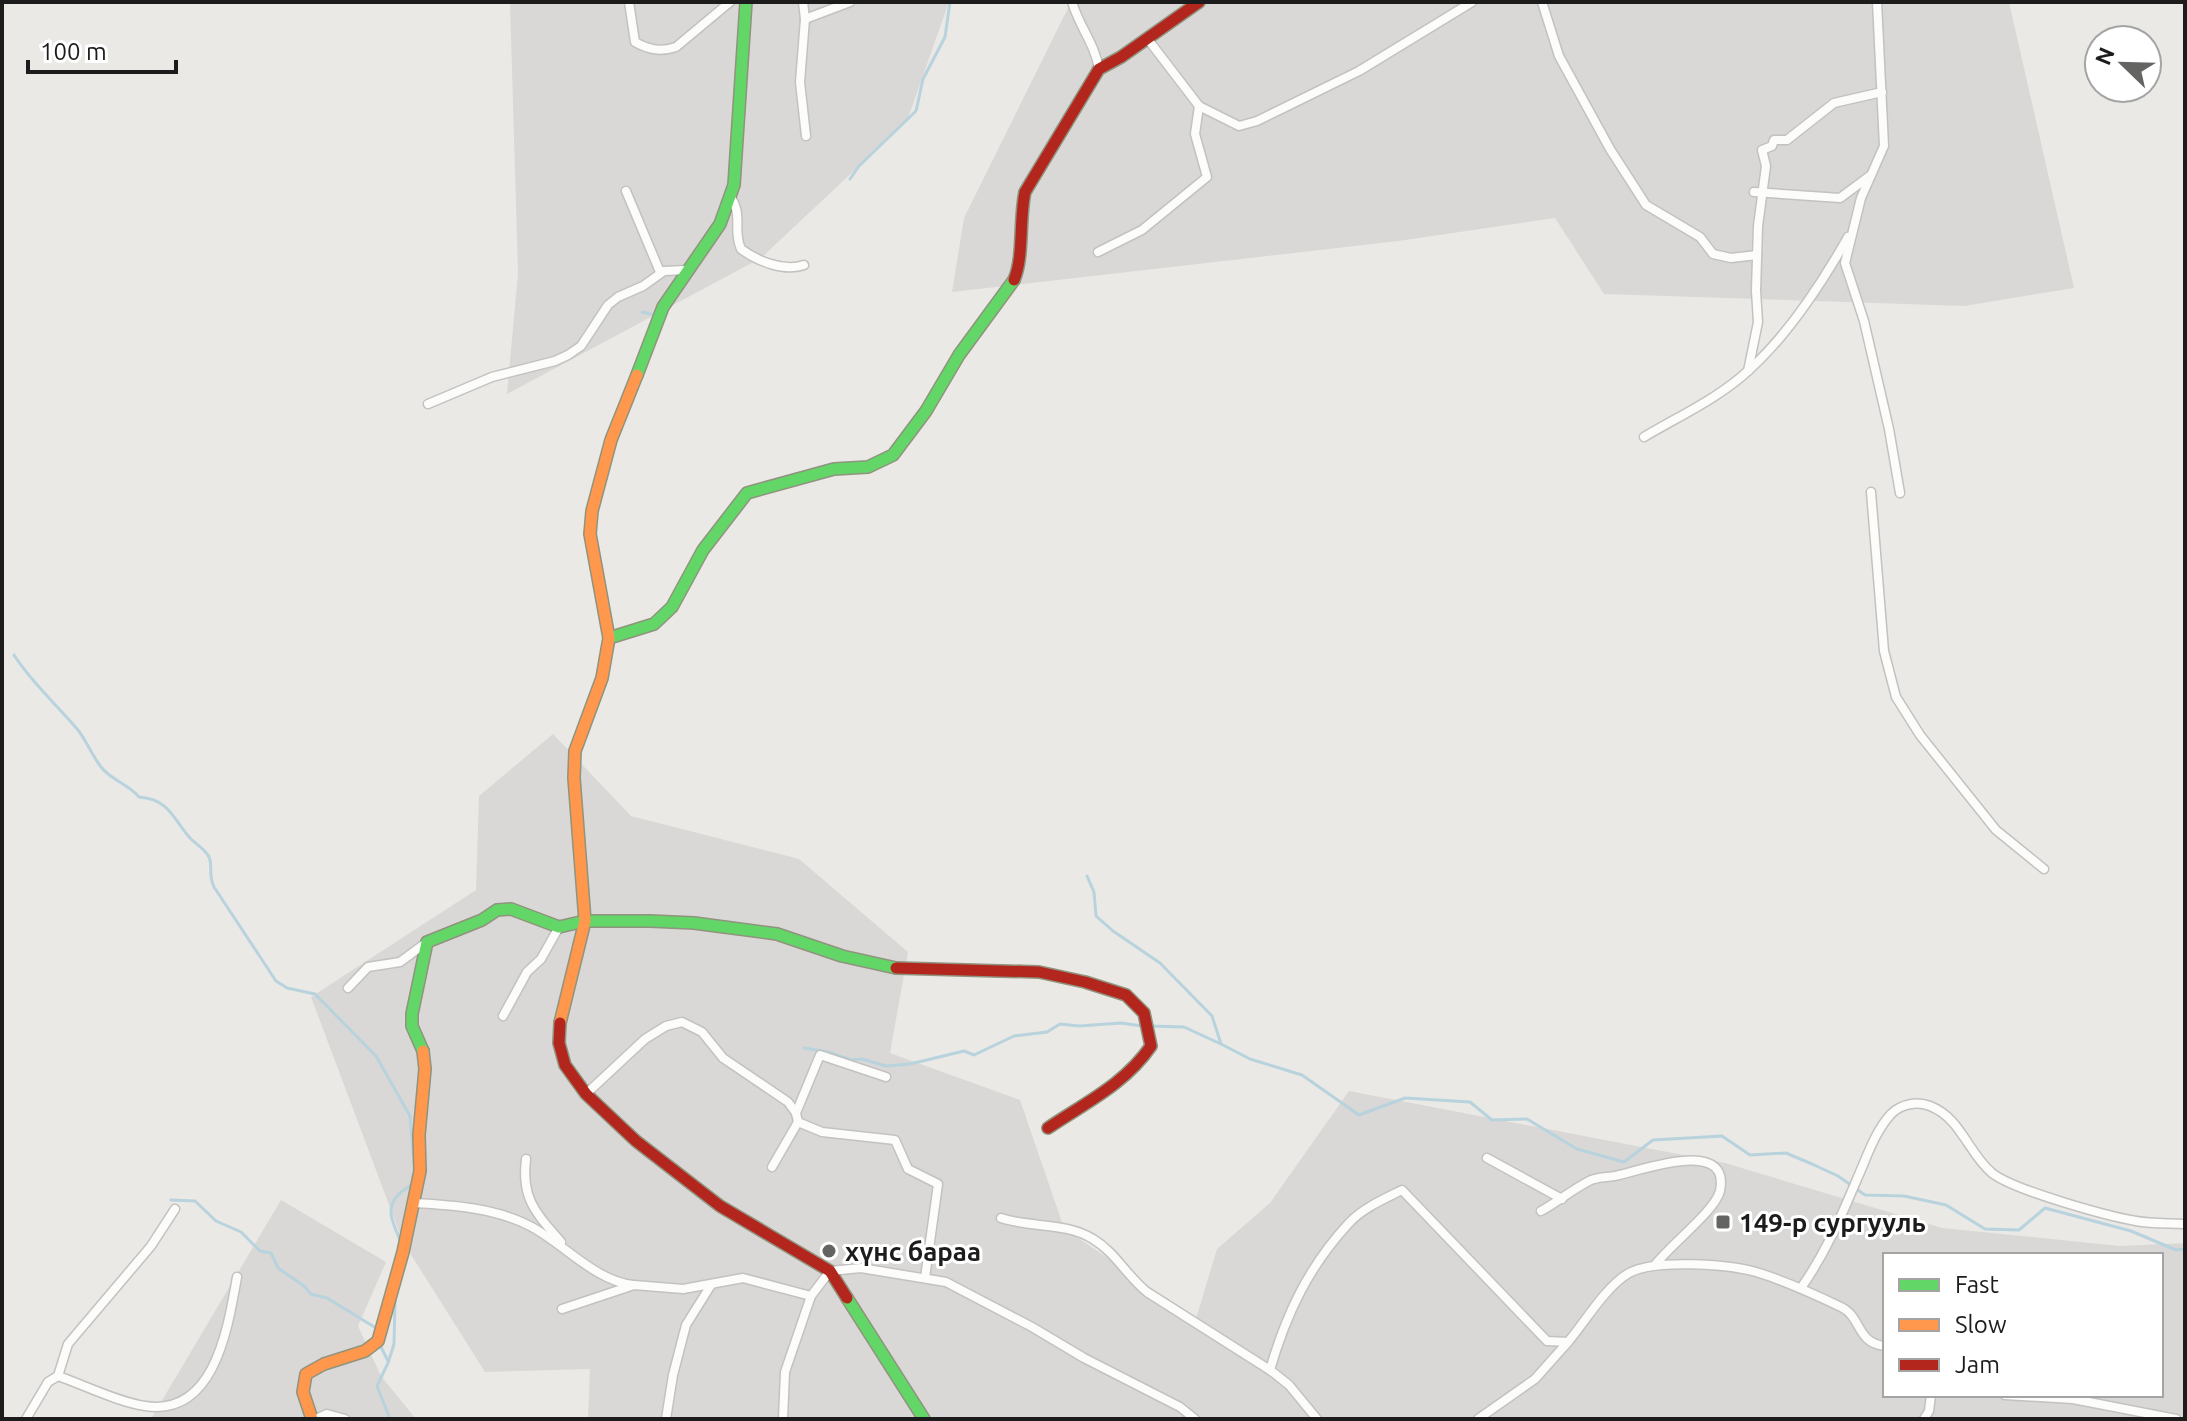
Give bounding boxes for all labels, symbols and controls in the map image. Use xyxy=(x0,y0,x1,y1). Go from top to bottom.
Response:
scale bar xyxy=(28,24,176,74)
north arrow xyxy=(2083,24,2163,104)
text: 100 m xyxy=(40,38,107,65)
text: N xyxy=(2089,44,2119,68)
place label: 149-р сургууль xyxy=(1739,1208,1926,1237)
marker: 149-р сургууль xyxy=(1714,1213,1732,1231)
place label: хүнс бараа xyxy=(845,1237,981,1266)
marker: хүнс бараа xyxy=(820,1242,838,1260)
legend xyxy=(1883,1253,2163,1397)
text: Fast xyxy=(1955,1271,1999,1298)
text: Slow xyxy=(1955,1311,2007,1338)
text: Jam xyxy=(1955,1351,2000,1378)

